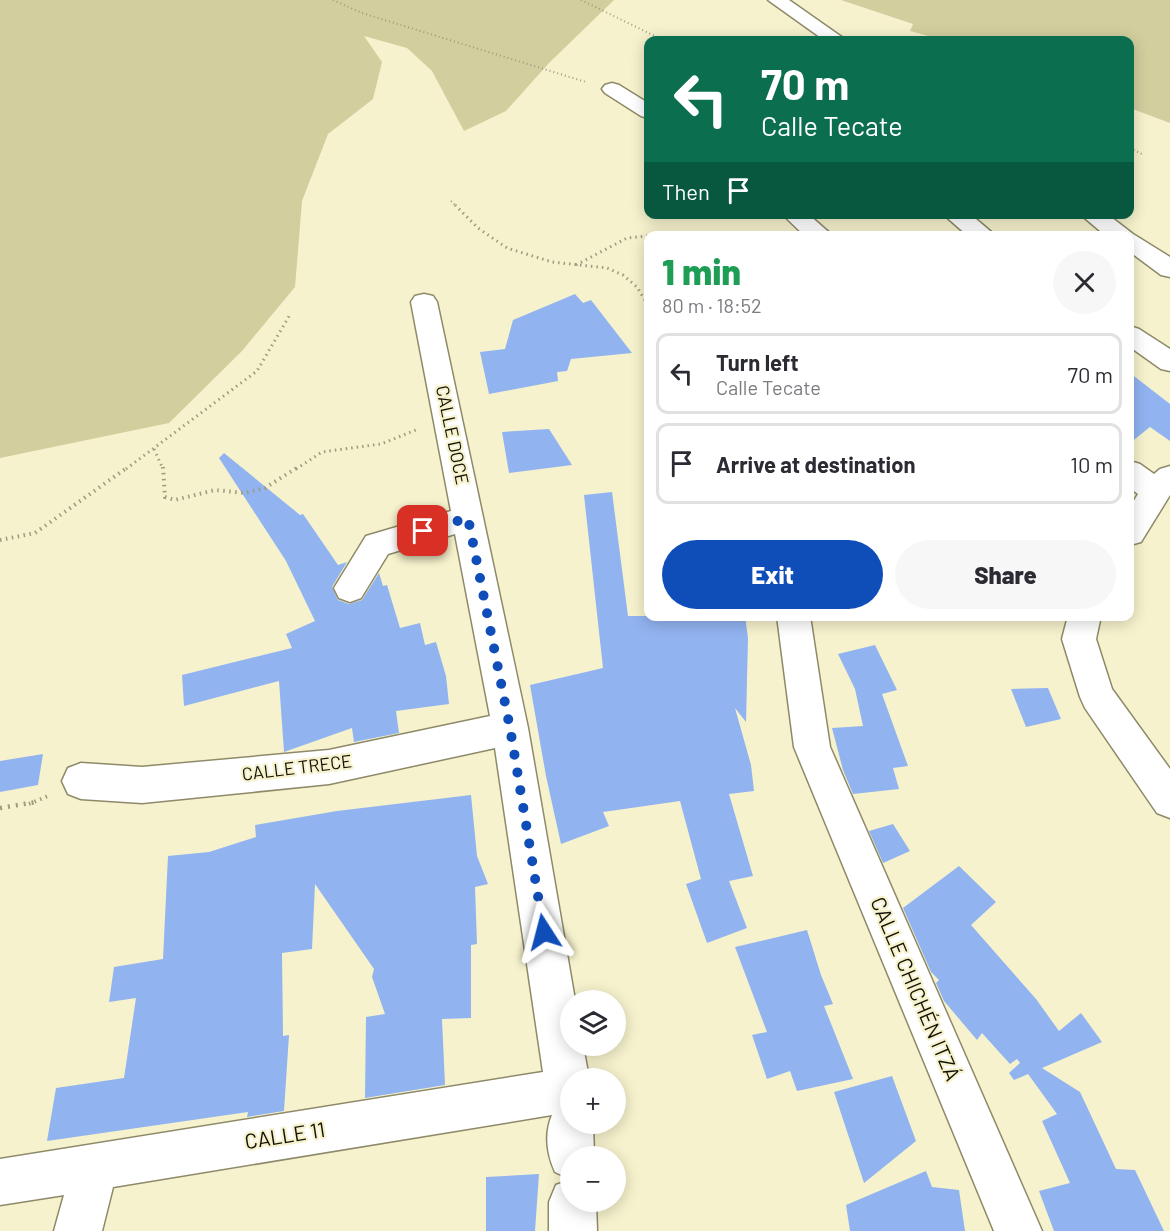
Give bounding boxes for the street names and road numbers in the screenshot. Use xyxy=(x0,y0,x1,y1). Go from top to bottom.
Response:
street label: CALLE DOCE xyxy=(432,383,474,486)
street label: CALLE TRECE xyxy=(241,749,353,785)
street label: CALLE CHICHÉN ITZÁ xyxy=(866,893,967,1084)
street label: CALLE 11 xyxy=(243,1116,327,1153)

